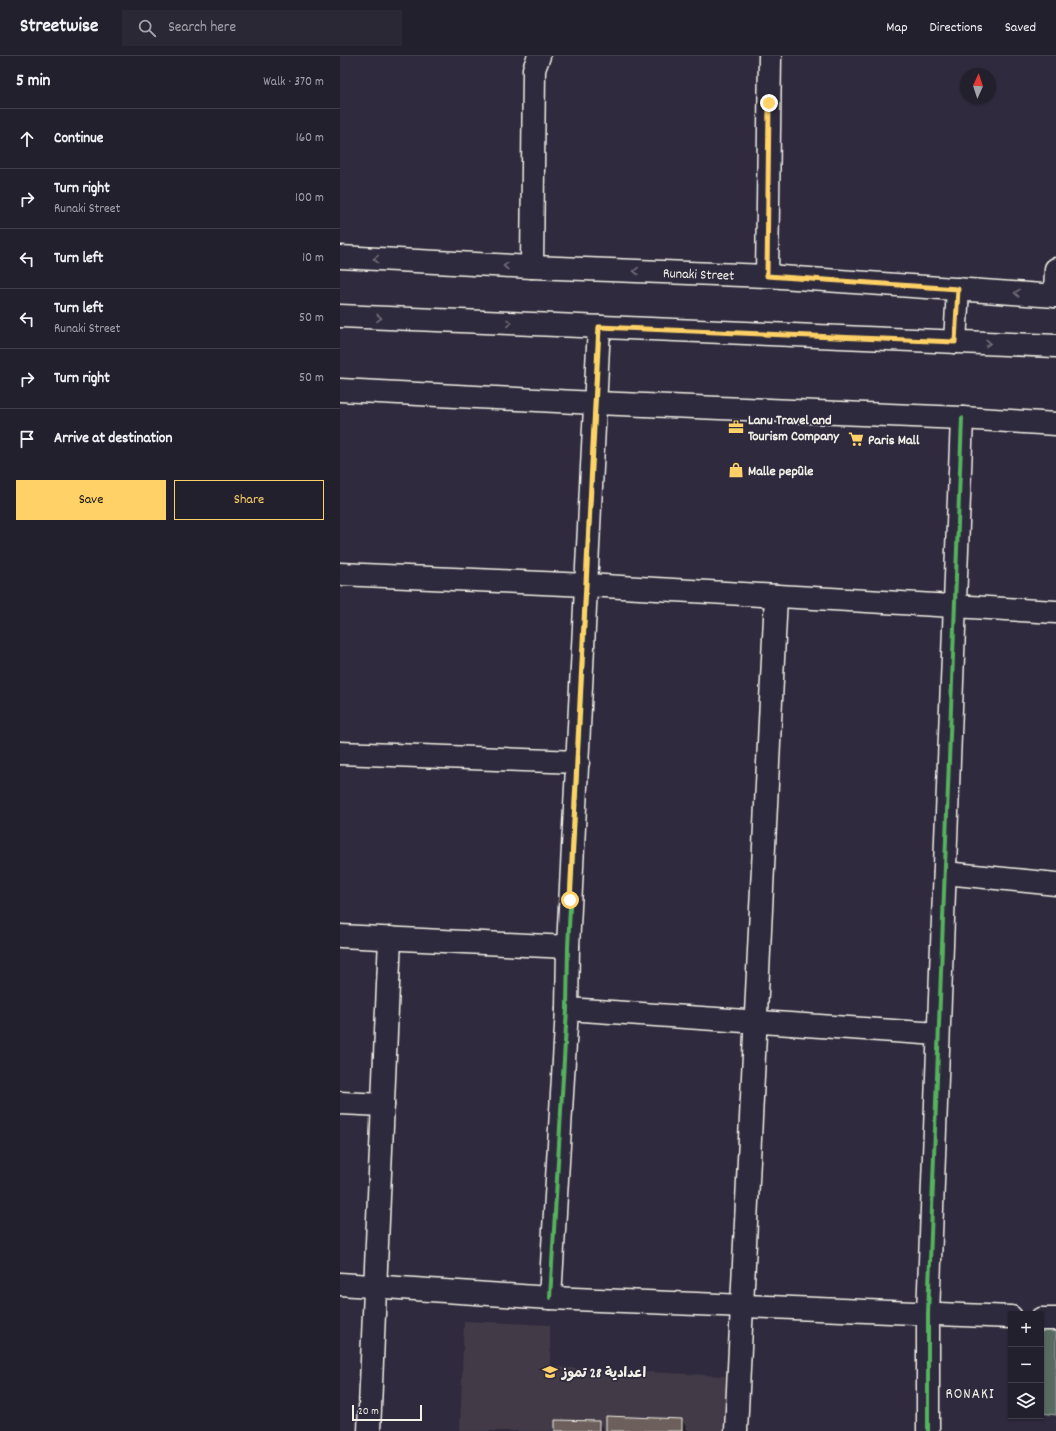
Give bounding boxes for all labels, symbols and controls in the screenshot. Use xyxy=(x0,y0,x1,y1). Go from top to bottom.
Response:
search box xyxy=(122,10,402,46)
text: Streetwise xyxy=(20,14,98,41)
icon: search xyxy=(136,17,158,39)
text: Search here xyxy=(168,17,236,39)
text: Map xyxy=(886,18,908,38)
text: Directions xyxy=(930,18,983,38)
text: Saved xyxy=(1005,18,1036,38)
north arrow xyxy=(960,68,996,104)
text: 5 min xyxy=(16,70,50,94)
text: Walk · 370 m xyxy=(263,73,324,92)
route end xyxy=(760,94,778,112)
icon: ahead xyxy=(16,128,38,150)
text: Continue xyxy=(54,128,103,150)
text: 160 m xyxy=(296,129,324,148)
text: Turn right xyxy=(54,178,110,200)
icon: right xyxy=(16,188,38,210)
text: 100 m xyxy=(295,189,324,208)
text: Runaki Street xyxy=(54,200,120,219)
icon: left xyxy=(16,248,38,270)
text: Turn left xyxy=(54,248,103,270)
text: 10 m xyxy=(302,249,324,268)
one-way arrow xyxy=(373,255,379,263)
one-way arrow xyxy=(503,262,509,270)
street label: Runaki Street xyxy=(662,264,735,287)
one-way arrow xyxy=(633,267,639,275)
one-way arrow xyxy=(1014,289,1020,298)
text: Turn left xyxy=(54,298,103,320)
icon: left xyxy=(16,308,38,330)
text: 50 m xyxy=(299,309,324,328)
one-way arrow xyxy=(376,314,382,322)
one-way arrow xyxy=(506,319,512,327)
text: Runaki Street xyxy=(54,320,120,339)
one-way arrow xyxy=(985,339,991,347)
icon: right xyxy=(16,368,38,390)
text: Turn right xyxy=(54,368,110,390)
text: 50 m xyxy=(299,369,324,388)
place label: Lanu Travel and Tourism Company xyxy=(748,411,840,447)
office icon: Lanu Travel and Tourism Company xyxy=(727,418,745,436)
icon: arrive xyxy=(16,428,38,450)
text: Arrive at destination xyxy=(54,428,172,450)
supermarket icon: Paris Mall xyxy=(847,430,865,448)
place label: Paris Mall xyxy=(868,431,920,451)
shop icon: Malle pepûle xyxy=(727,461,745,479)
place label: Malle pepûle xyxy=(748,462,813,482)
button: Save xyxy=(16,480,166,520)
button: Share xyxy=(174,480,324,520)
route start xyxy=(561,891,579,909)
map controls xyxy=(1008,1311,1044,1419)
button: + xyxy=(1008,1311,1044,1347)
button: − xyxy=(1008,1347,1044,1383)
school or university icon: اعدادية 28 تموز xyxy=(541,1363,559,1381)
place label: اعدادية 28 تموز xyxy=(560,1364,647,1384)
button: layers xyxy=(1008,1383,1044,1419)
district label: RONAKI xyxy=(945,1384,995,1406)
scale bar xyxy=(352,1403,422,1422)
text: 20 m xyxy=(358,1404,379,1420)

